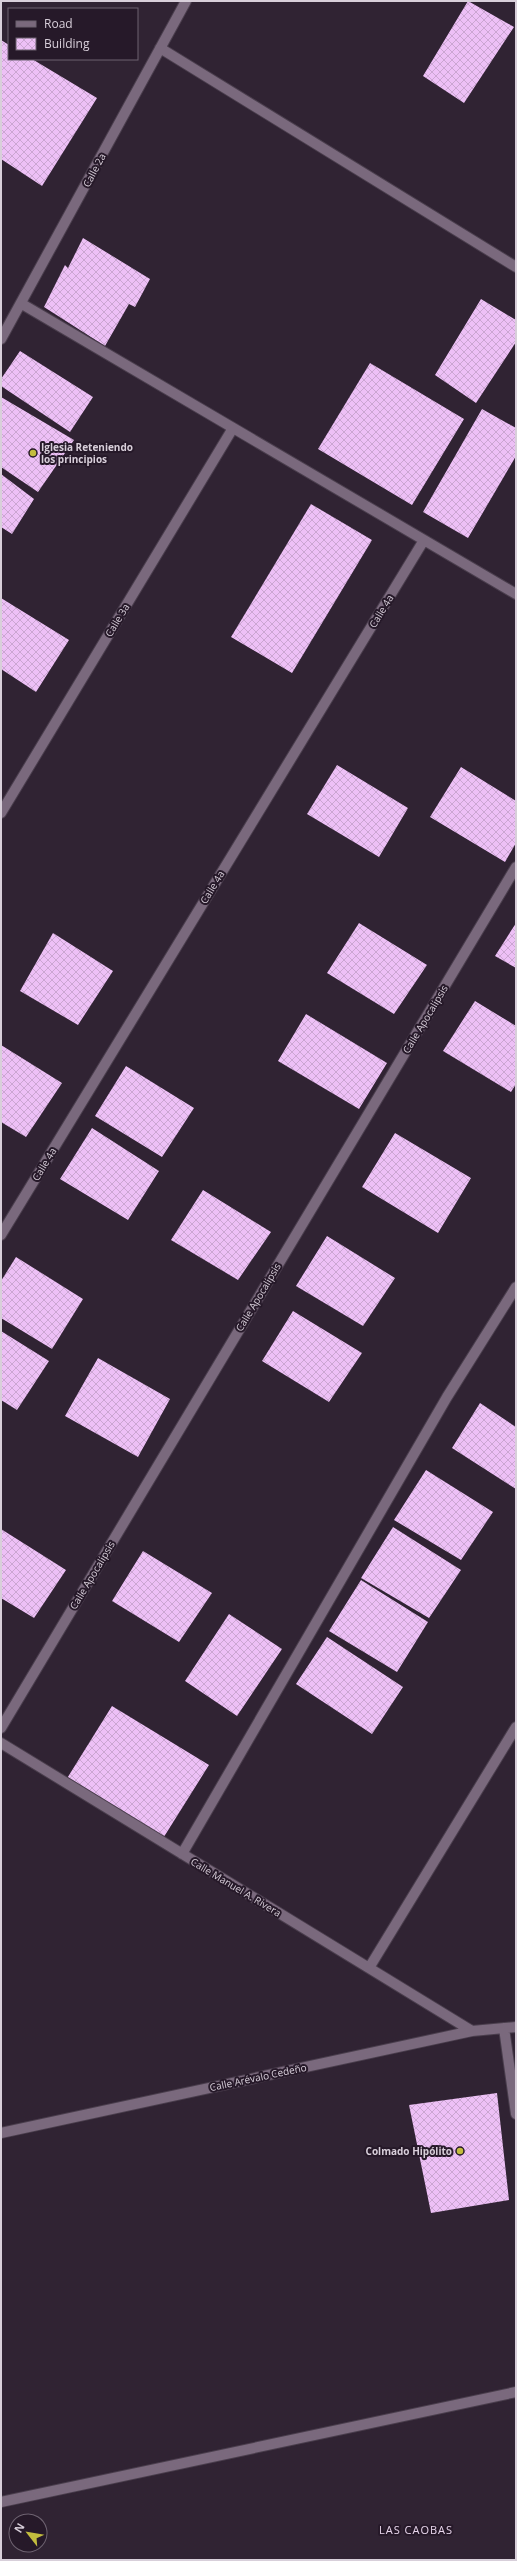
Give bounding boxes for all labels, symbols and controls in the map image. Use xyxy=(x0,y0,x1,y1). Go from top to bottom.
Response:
legend xyxy=(8,8,138,60)
text: Road xyxy=(44,15,73,32)
text: Building xyxy=(44,35,90,52)
street label: Calle 2a xyxy=(79,151,109,189)
place label: Iglesia Reteniendo los principios xyxy=(41,440,133,466)
marker: Iglesia Reteniendo los principios xyxy=(28,448,38,458)
street label: Calle 4a xyxy=(366,592,396,630)
street label: Calle 3a xyxy=(102,601,132,639)
street label: Calle 4a xyxy=(197,868,227,906)
street label: Calle Apocalipsis xyxy=(399,982,451,1056)
street label: Calle 4a xyxy=(29,1145,59,1183)
street label: Calle Apocalipsis xyxy=(232,1260,284,1334)
street label: Calle Apocalipsis xyxy=(66,1538,118,1612)
street label: Calle Manuel A. Rivera xyxy=(188,1854,284,1920)
street label: Calle Arévalo Cedeño xyxy=(208,2060,308,2094)
place label: Colmado Hipólito xyxy=(366,2144,452,2158)
marker: Colmado Hipólito xyxy=(455,2146,465,2156)
north arrow xyxy=(8,2513,48,2553)
text: N xyxy=(10,2520,28,2535)
district label: LAS CAOBAS xyxy=(379,2522,453,2537)

